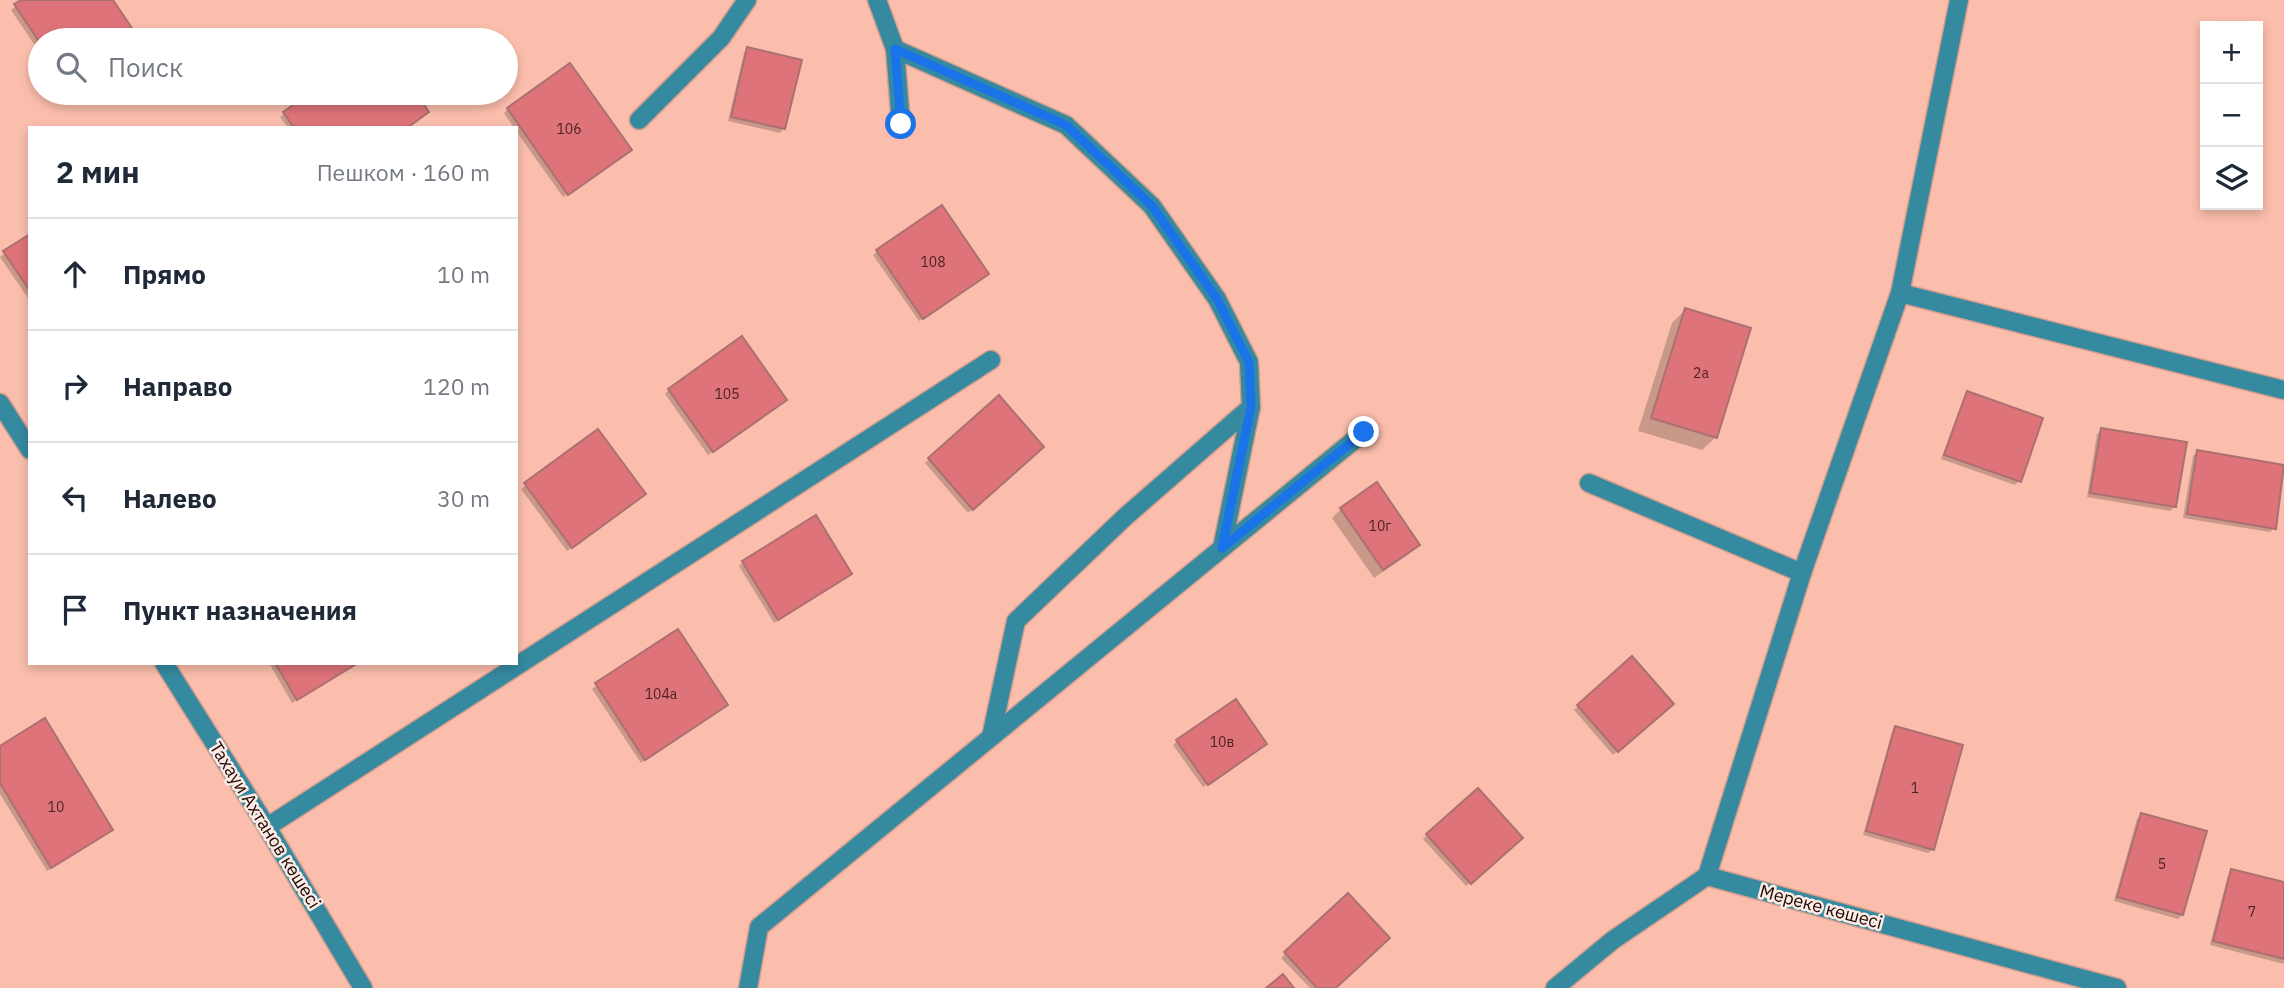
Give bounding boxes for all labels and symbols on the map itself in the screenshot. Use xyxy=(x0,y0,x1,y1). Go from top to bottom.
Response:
route start xyxy=(885,108,916,139)
house number: 106 xyxy=(556,120,582,138)
house number: 108 xyxy=(920,253,946,271)
house number: 2а xyxy=(1693,364,1709,382)
house number: 105 xyxy=(714,385,740,403)
route end xyxy=(1348,416,1379,447)
house number: 10г xyxy=(1369,517,1391,535)
house number: 104а xyxy=(645,685,678,703)
house number: 10в xyxy=(1210,733,1234,751)
street label: Тахауи Ахтанов көшесі xyxy=(205,737,326,912)
house number: 1 xyxy=(1911,779,1919,797)
house number: 10 xyxy=(48,798,64,816)
house number: 5 xyxy=(2158,855,2166,873)
street label: Мереке көшесі xyxy=(1757,879,1885,934)
house number: 7 xyxy=(2248,903,2256,921)

